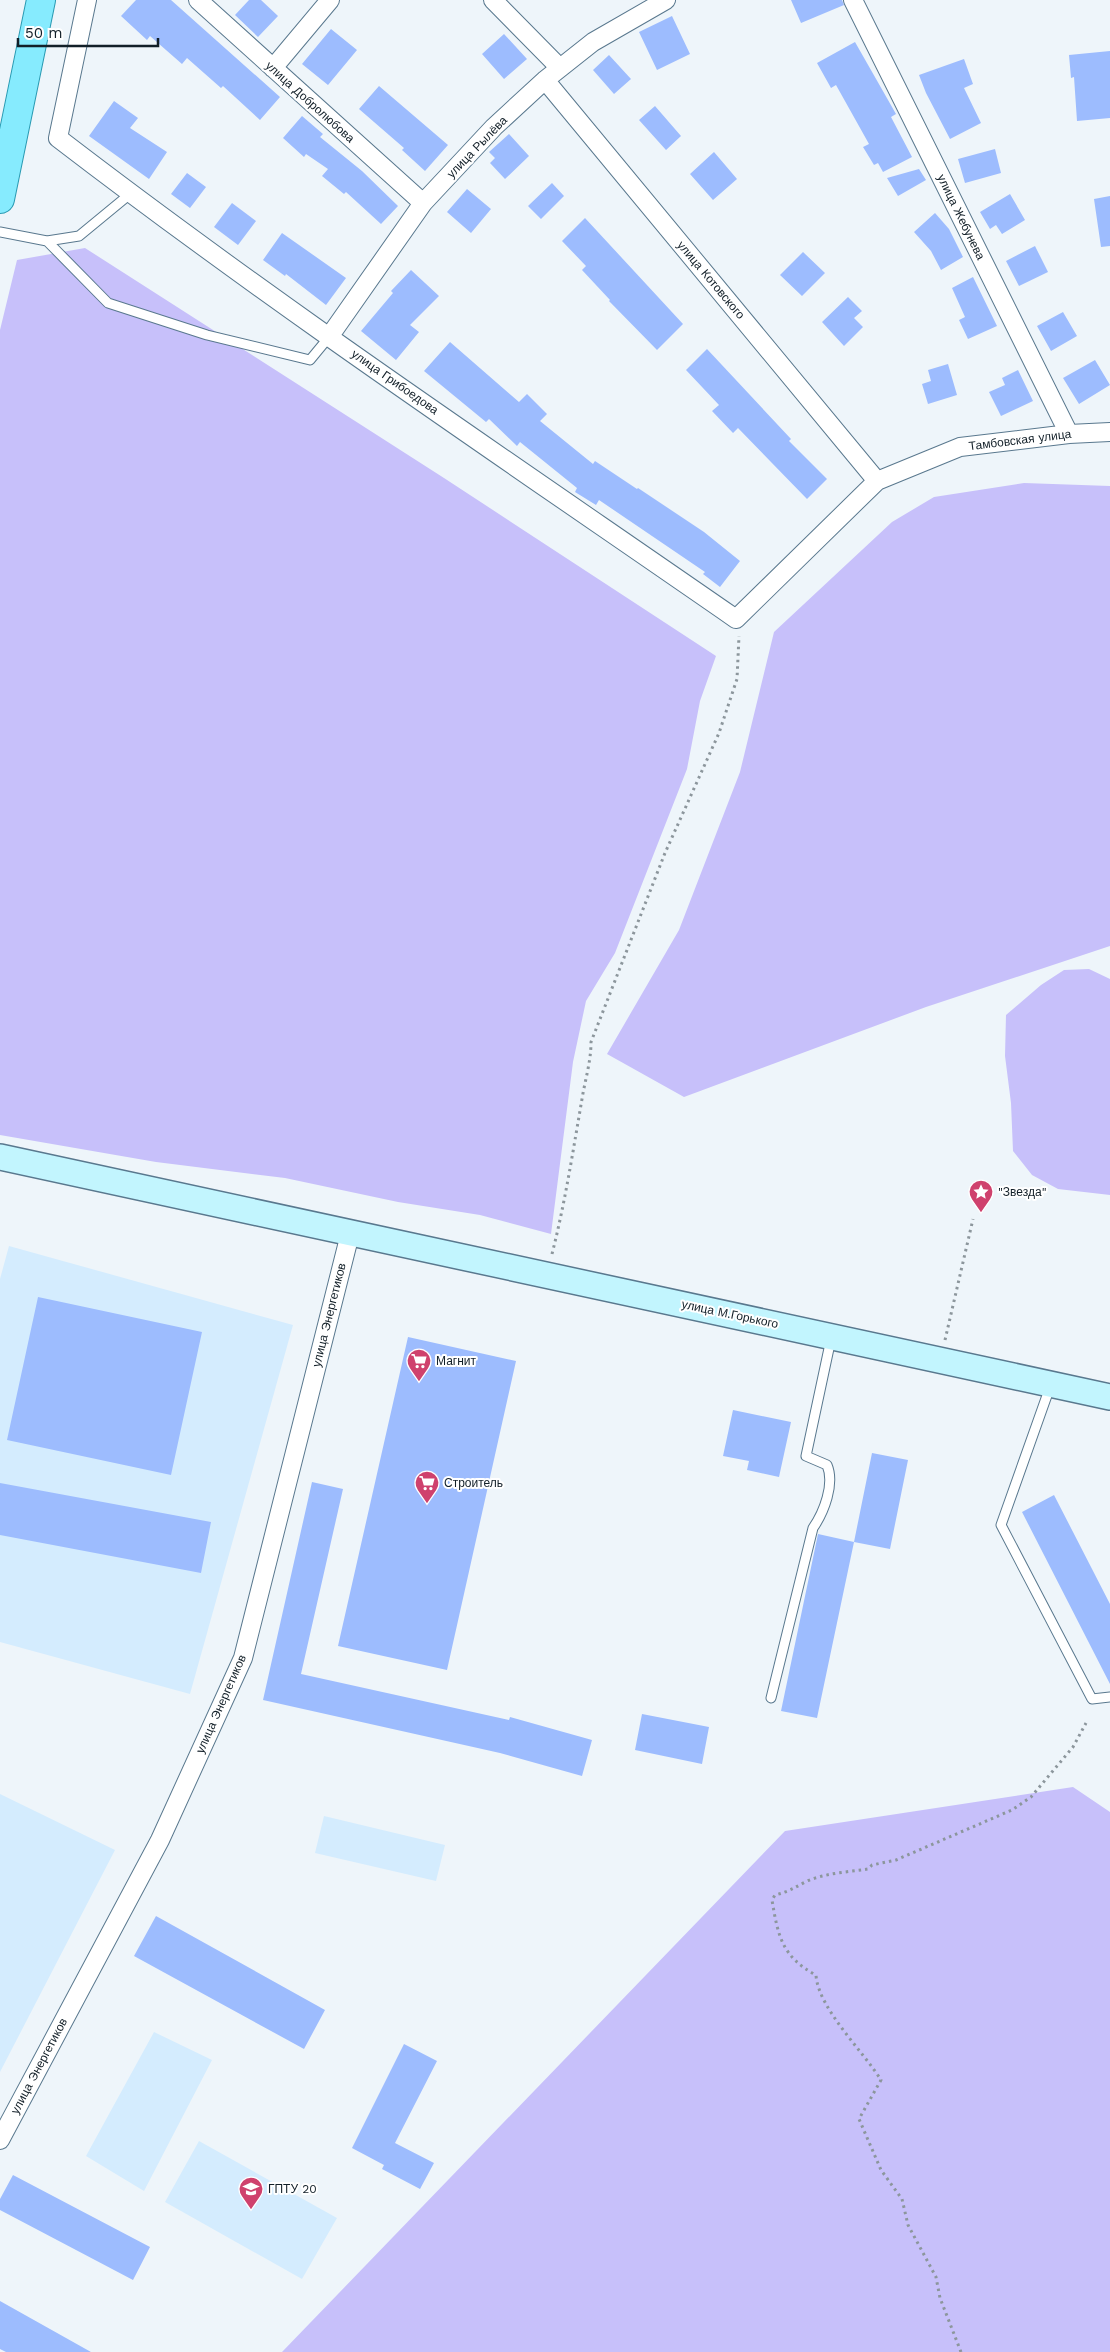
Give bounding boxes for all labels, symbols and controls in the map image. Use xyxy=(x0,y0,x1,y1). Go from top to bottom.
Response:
scale bar xyxy=(18,15,158,47)
text: 50 m xyxy=(25,24,62,42)
street label: улица Добролюбова xyxy=(263,59,357,146)
street label: улица Рылёва xyxy=(444,113,510,181)
street label: улица Жебунева xyxy=(934,172,988,262)
street label: улица Котовского xyxy=(674,238,748,322)
street label: улица Грибоедова xyxy=(349,347,441,417)
street label: Тамбовская улица xyxy=(968,427,1072,453)
place icon: "Звезда" xyxy=(968,1179,994,1213)
place label: "Звезда" xyxy=(998,1185,1047,1199)
street label: улица Энергетиков xyxy=(309,1262,349,1368)
street label: улица М.Горького xyxy=(680,1297,780,1331)
supermarket icon: Магнит xyxy=(406,1348,432,1382)
place label: Магнит xyxy=(436,1354,477,1368)
supermarket icon: Строитель xyxy=(414,1470,440,1504)
place label: Строитель xyxy=(444,1476,503,1490)
street label: улица Энергетиков xyxy=(193,1652,249,1756)
street label: улица Энергетиков xyxy=(8,2016,70,2116)
school or university icon: ГПТУ 20 xyxy=(238,2176,264,2210)
place label: ГПТУ 20 xyxy=(268,2182,317,2196)

